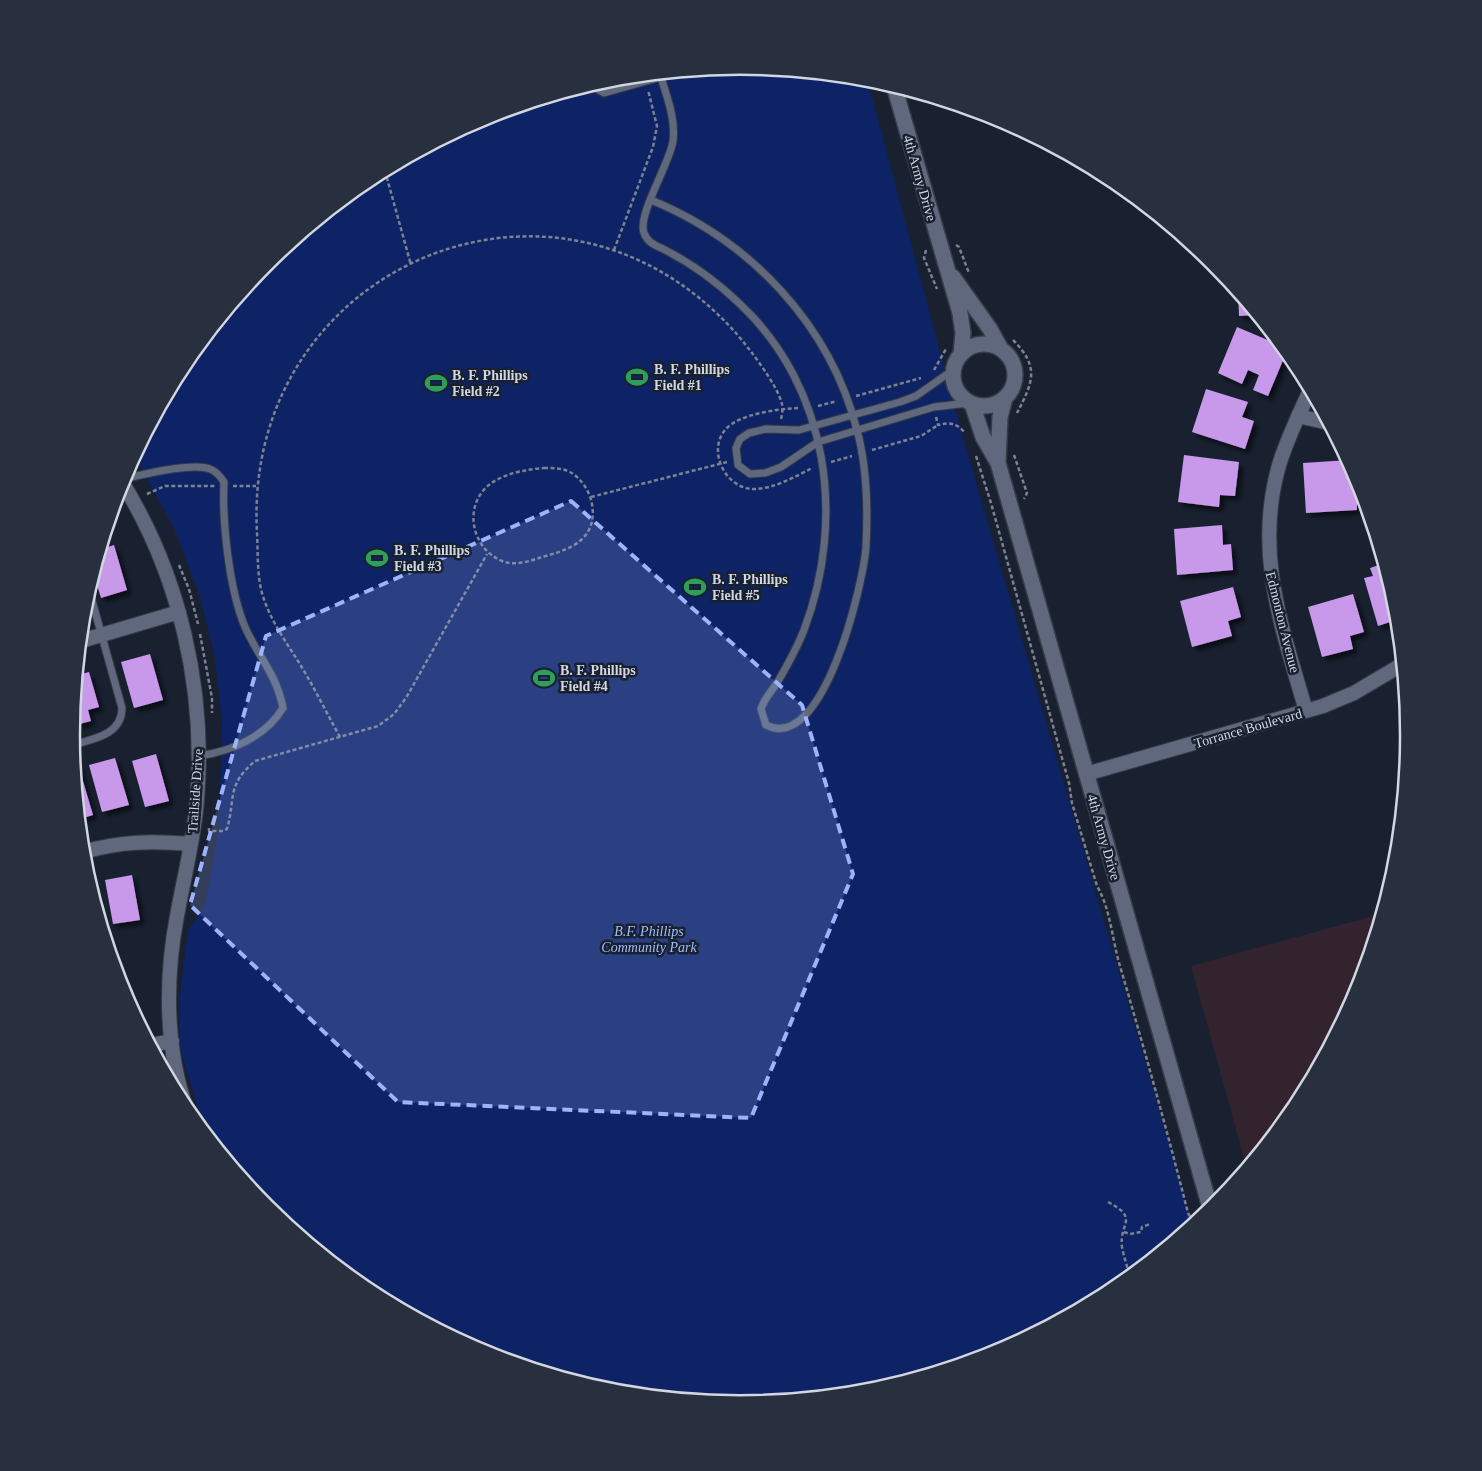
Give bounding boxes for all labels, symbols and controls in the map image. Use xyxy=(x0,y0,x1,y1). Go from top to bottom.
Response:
street label: 4th Army Drive xyxy=(900,133,939,223)
place label: B. F. Phillips Field #1 xyxy=(654,362,730,393)
sports icon: B. F. Phillips Field #1 xyxy=(624,364,650,390)
place label: B. F. Phillips Field #2 xyxy=(452,368,528,399)
sports icon: B. F. Phillips Field #2 xyxy=(423,370,449,396)
place label: B. F. Phillips Field #3 xyxy=(394,543,470,574)
sports icon: B. F. Phillips Field #3 xyxy=(364,545,390,571)
street label: Edmonton Avenue xyxy=(1263,570,1302,674)
place label: B. F. Phillips Field #5 xyxy=(712,572,788,603)
sports icon: B. F. Phillips Field #5 xyxy=(682,574,708,600)
place label: B. F. Phillips Field #4 xyxy=(560,663,636,694)
sports icon: B. F. Phillips Field #4 xyxy=(531,665,557,691)
street label: Torrance Boulevard xyxy=(1193,706,1304,751)
street label: Trailside Drive xyxy=(185,748,206,834)
street label: 4th Army Drive xyxy=(1084,792,1123,882)
park label: B.F. Phillips Community Park xyxy=(601,924,697,955)

